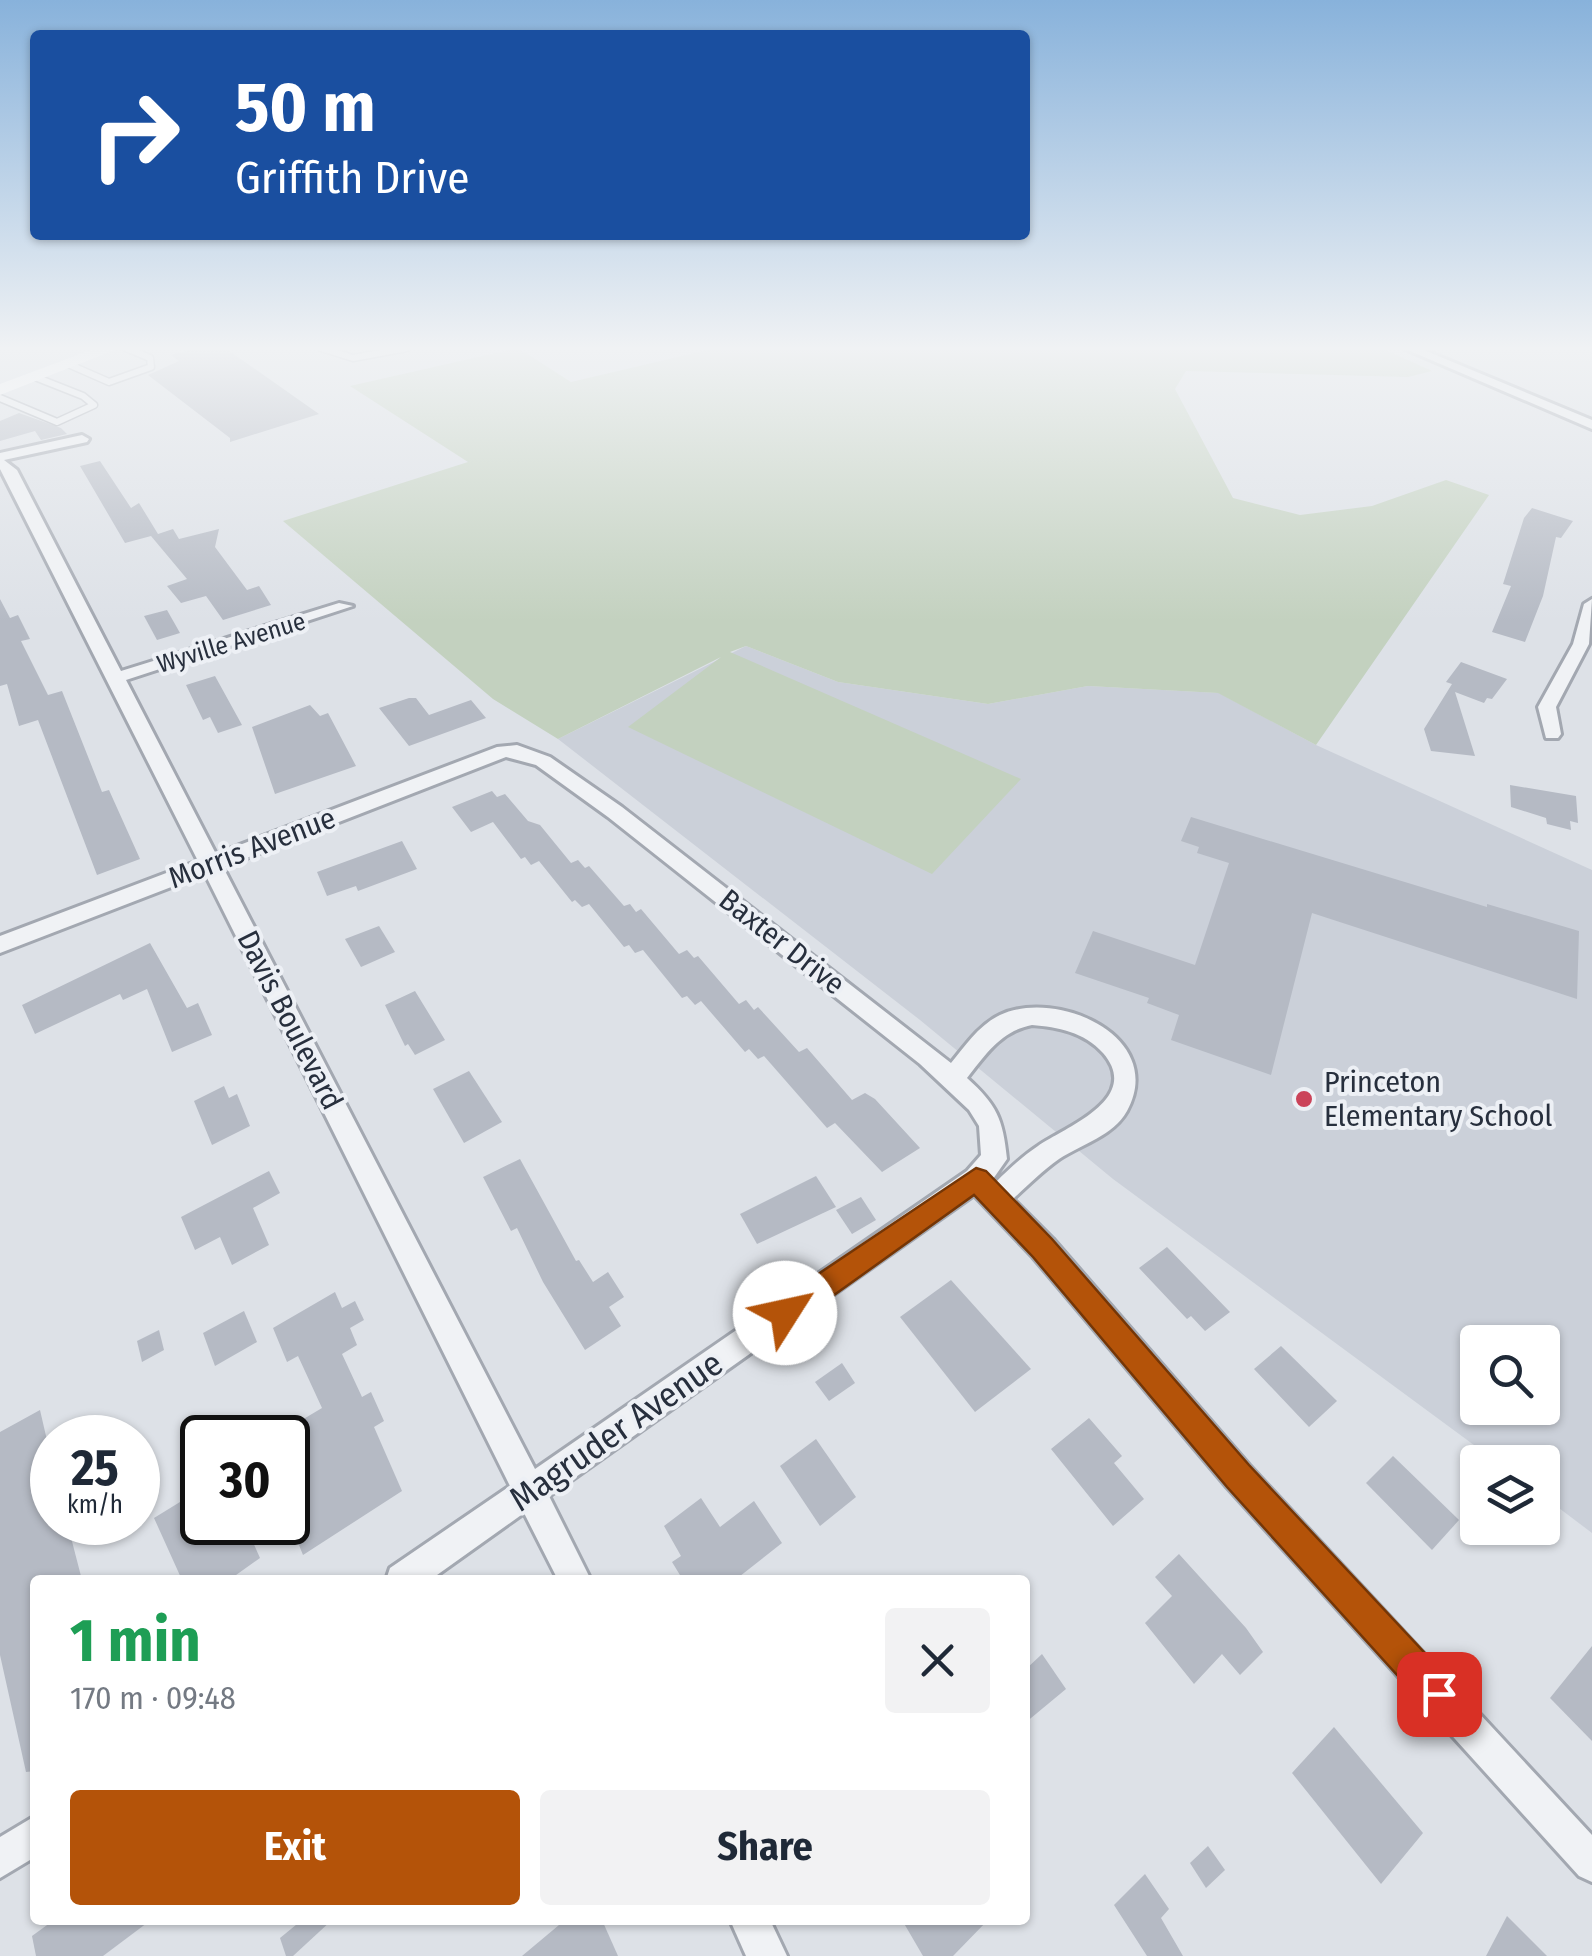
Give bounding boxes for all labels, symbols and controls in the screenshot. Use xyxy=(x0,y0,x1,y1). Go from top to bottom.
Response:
text: 50 m xyxy=(235,66,376,150)
icon: right xyxy=(70,70,200,200)
text: Griffith Drive xyxy=(235,151,469,205)
street label: Wyville Avenue xyxy=(153,606,309,680)
street label: Morris Avenue xyxy=(164,800,340,896)
street label: Baxter Drive xyxy=(712,882,852,1002)
street label: Davis Boulevard xyxy=(230,925,350,1115)
place label: Princeton Elementary School xyxy=(1324,1064,1552,1134)
marker: Princeton Elementary School xyxy=(1293,1088,1315,1110)
position arrow xyxy=(733,1261,837,1365)
map controls xyxy=(1460,1325,1560,1545)
button: search xyxy=(1460,1325,1560,1425)
street label: Magruder Avenue xyxy=(501,1342,731,1520)
speed limit sign: 30 xyxy=(180,1415,310,1545)
text: 25 xyxy=(71,1438,119,1498)
button: layers xyxy=(1460,1445,1560,1545)
text: km/h xyxy=(67,1490,123,1520)
text: 1 min xyxy=(70,1605,201,1677)
button: close xyxy=(885,1608,990,1713)
pin xyxy=(1397,1652,1482,1737)
icon: arrive xyxy=(1412,1667,1467,1722)
text: 170 m · 09:48 xyxy=(70,1679,236,1717)
button: Exit xyxy=(70,1790,520,1905)
button: Share xyxy=(540,1790,990,1905)

